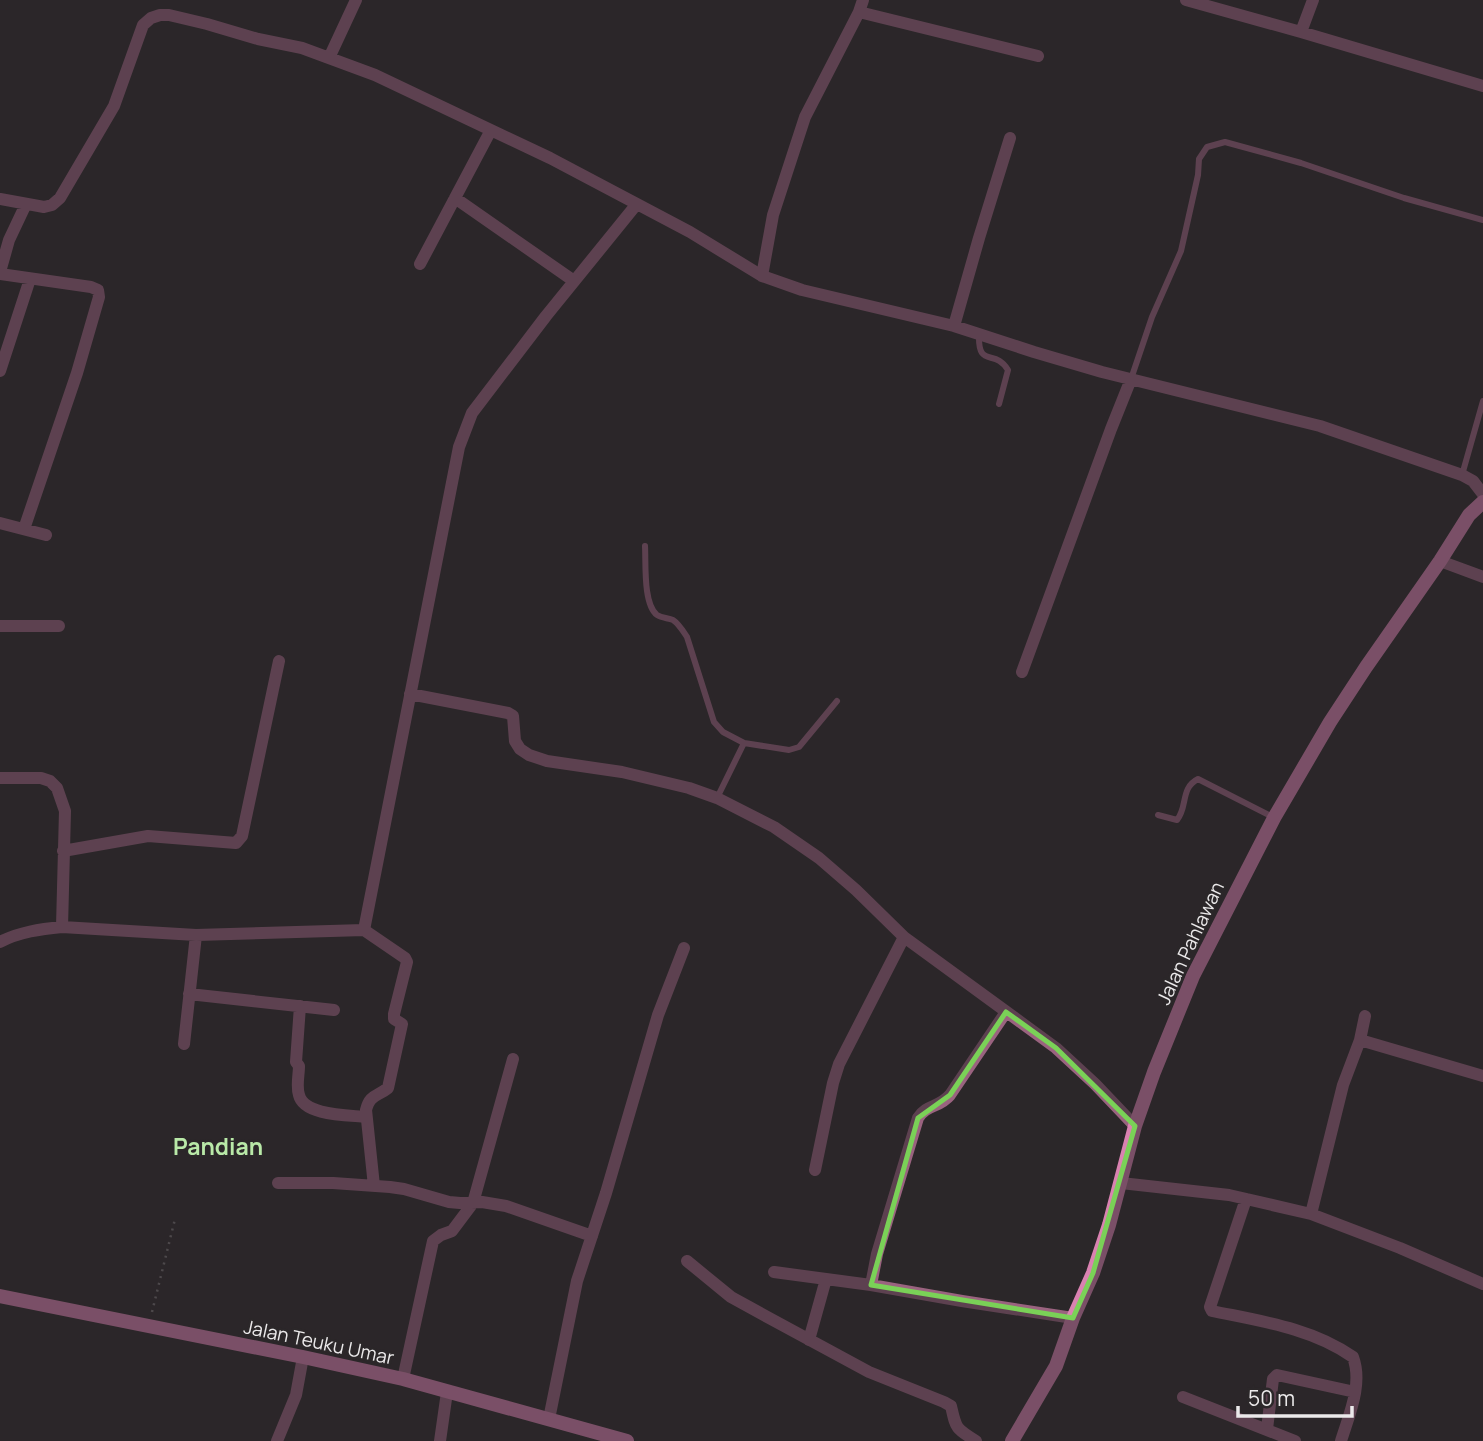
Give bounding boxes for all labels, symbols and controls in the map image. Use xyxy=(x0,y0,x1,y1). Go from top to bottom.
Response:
street label: Jalan Pahlawan xyxy=(1150,877,1230,1009)
district label: Pandian xyxy=(173,1130,263,1162)
street label: Jalan Teuku Umar xyxy=(241,1313,397,1371)
scale bar xyxy=(1238,1374,1352,1418)
text: 50 m xyxy=(1248,1384,1295,1412)

